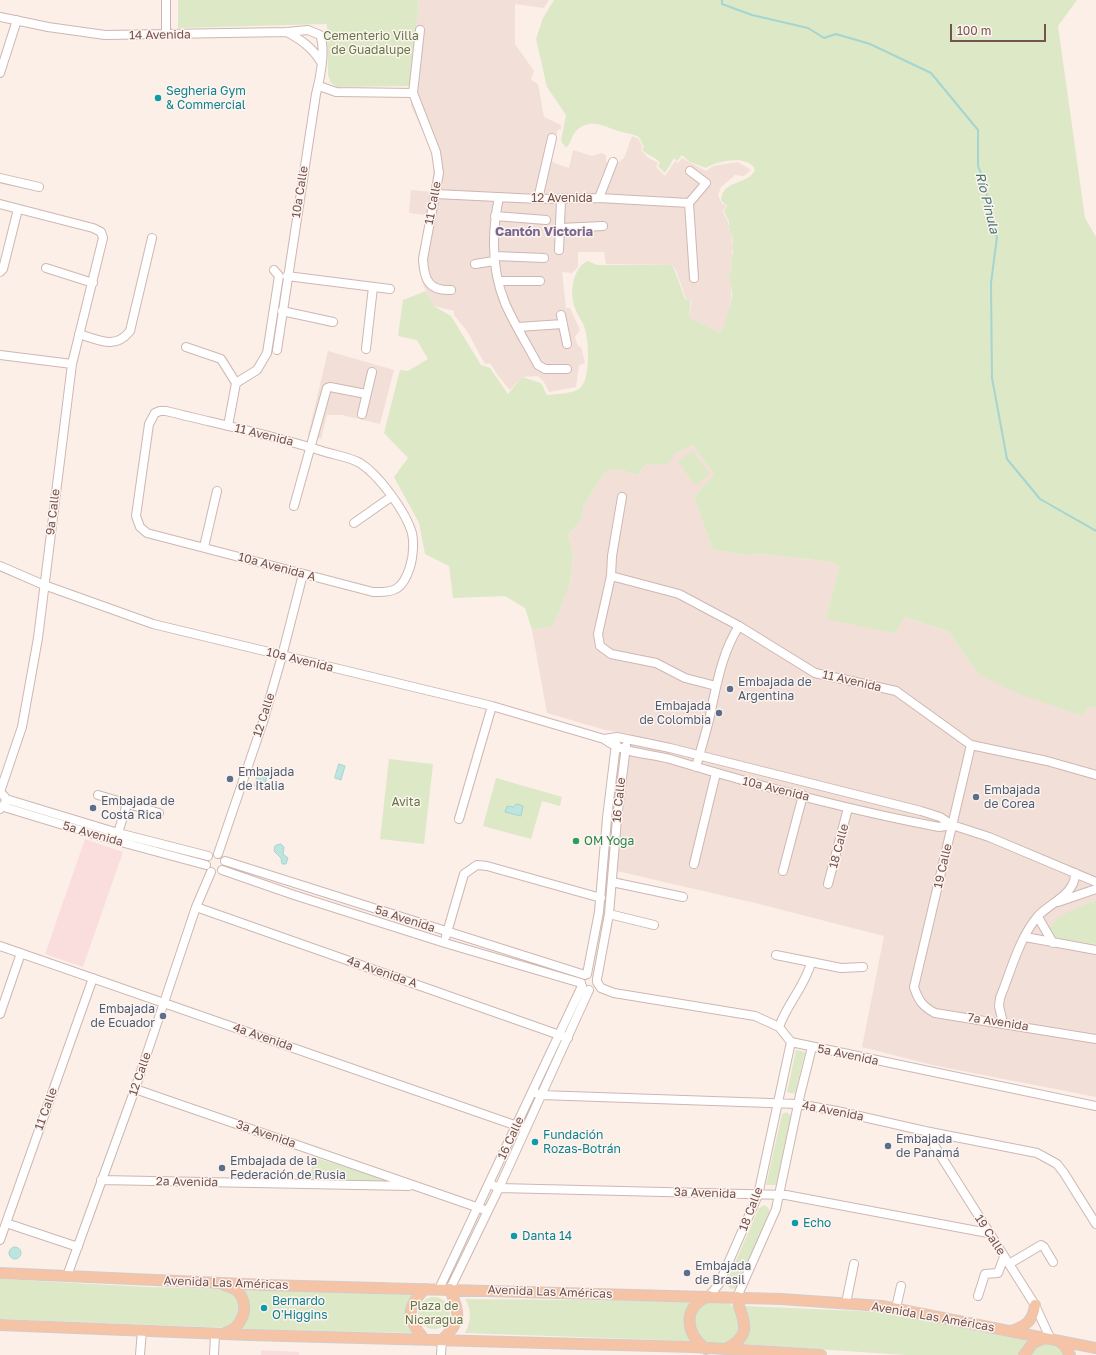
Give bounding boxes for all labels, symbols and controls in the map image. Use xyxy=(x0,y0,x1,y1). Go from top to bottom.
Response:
scale bar xyxy=(952,16,1048,42)
text: 100 m xyxy=(957,23,991,38)
street label: 14 Avenida xyxy=(129,27,191,43)
park label: Cementerio Villa de Guadalupe xyxy=(323,29,419,57)
place label: Segheria Gym & Commercial xyxy=(166,84,246,112)
marker: Segheria Gym & Commercial xyxy=(153,93,163,103)
street label: 10a Calle xyxy=(289,165,311,219)
water label: Río Pinula xyxy=(972,171,1002,235)
street label: 11 Calle xyxy=(422,180,444,226)
street label: 12 Avenida xyxy=(531,191,593,205)
district label: Cantón Victoria xyxy=(495,224,593,240)
street label: 11 Avenida xyxy=(233,421,295,449)
street label: 9a Calle xyxy=(43,488,63,536)
street label: 10a Avenida A xyxy=(237,550,317,584)
street label: 10a Avenida xyxy=(265,645,335,675)
street label: 11 Avenida xyxy=(821,667,883,695)
place label: Embajada de Argentina xyxy=(738,675,812,703)
marker: Embajada de Argentina xyxy=(725,684,735,694)
street label: 12 Calle xyxy=(250,691,278,739)
place label: Embajada de Colombia xyxy=(639,699,711,727)
marker: Embajada de Colombia xyxy=(714,708,724,718)
place label: Embajada de Italia xyxy=(238,765,294,793)
marker: Embajada de Italia xyxy=(225,774,235,784)
street label: 10a Avenida xyxy=(741,774,811,804)
street label: 16 Calle xyxy=(609,777,629,823)
place label: Embajada de Corea xyxy=(984,783,1040,811)
marker: Embajada de Corea xyxy=(971,792,981,802)
place label: Embajada de Costa Rica xyxy=(101,794,175,822)
park label: Avita xyxy=(392,795,420,809)
marker: Embajada de Costa Rica xyxy=(88,803,98,813)
street label: 5a Avenida xyxy=(61,818,125,850)
street label: 18 Calle xyxy=(826,822,852,870)
place label: OM Yoga xyxy=(584,834,634,848)
marker: OM Yoga xyxy=(571,836,581,846)
street label: 19 Calle xyxy=(931,842,955,890)
street label: 5a Avenida xyxy=(373,903,437,935)
street label: 4a Avenida A xyxy=(345,953,419,991)
place label: Embajada de Ecuador xyxy=(91,1002,155,1030)
street label: 7a Avenida xyxy=(966,1010,1030,1034)
marker: Embajada de Ecuador xyxy=(158,1011,168,1021)
street label: 4a Avenida xyxy=(231,1020,295,1054)
street label: 5a Avenida xyxy=(816,1041,880,1069)
street label: 12 Calle xyxy=(126,1050,154,1098)
street label: 11 Calle xyxy=(32,1086,60,1132)
street label: 4a Avenida xyxy=(801,1098,865,1124)
street label: 16 Calle xyxy=(495,1114,527,1162)
street label: 3a Avenida xyxy=(234,1117,298,1151)
place label: Fundación Rozas-Botrán xyxy=(543,1128,621,1156)
place label: Embajada de Panamá xyxy=(896,1132,959,1160)
marker: Fundación Rozas-Botrán xyxy=(530,1137,540,1147)
marker: Embajada de Panamá xyxy=(883,1141,893,1151)
place label: Embajada de la Federación de Rusia xyxy=(230,1154,346,1182)
marker: Embajada de la Federación de Rusia xyxy=(217,1163,227,1173)
street label: 2a Avenida xyxy=(156,1174,218,1190)
street label: 3a Avenida xyxy=(674,1185,736,1201)
street label: 18 Calle xyxy=(736,1185,766,1233)
street label: 19 Calle xyxy=(972,1212,1008,1258)
place label: Echo xyxy=(803,1216,831,1230)
marker: Echo xyxy=(790,1218,800,1228)
place label: Danta 14 xyxy=(522,1229,572,1243)
marker: Danta 14 xyxy=(509,1231,519,1241)
place label: Embajada de Brasil xyxy=(695,1259,751,1287)
marker: Embajada de Brasil xyxy=(682,1268,692,1278)
street label: Avenida Las Américas xyxy=(163,1274,289,1292)
street label: Avenida Las Américas xyxy=(487,1283,613,1301)
place label: Bernardo O'Higgins xyxy=(272,1294,328,1322)
park label: Plaza de Nicaragua xyxy=(405,1299,463,1327)
street label: Avenida Las Américas xyxy=(870,1299,996,1335)
marker: Bernardo O'Higgins xyxy=(259,1303,269,1313)

